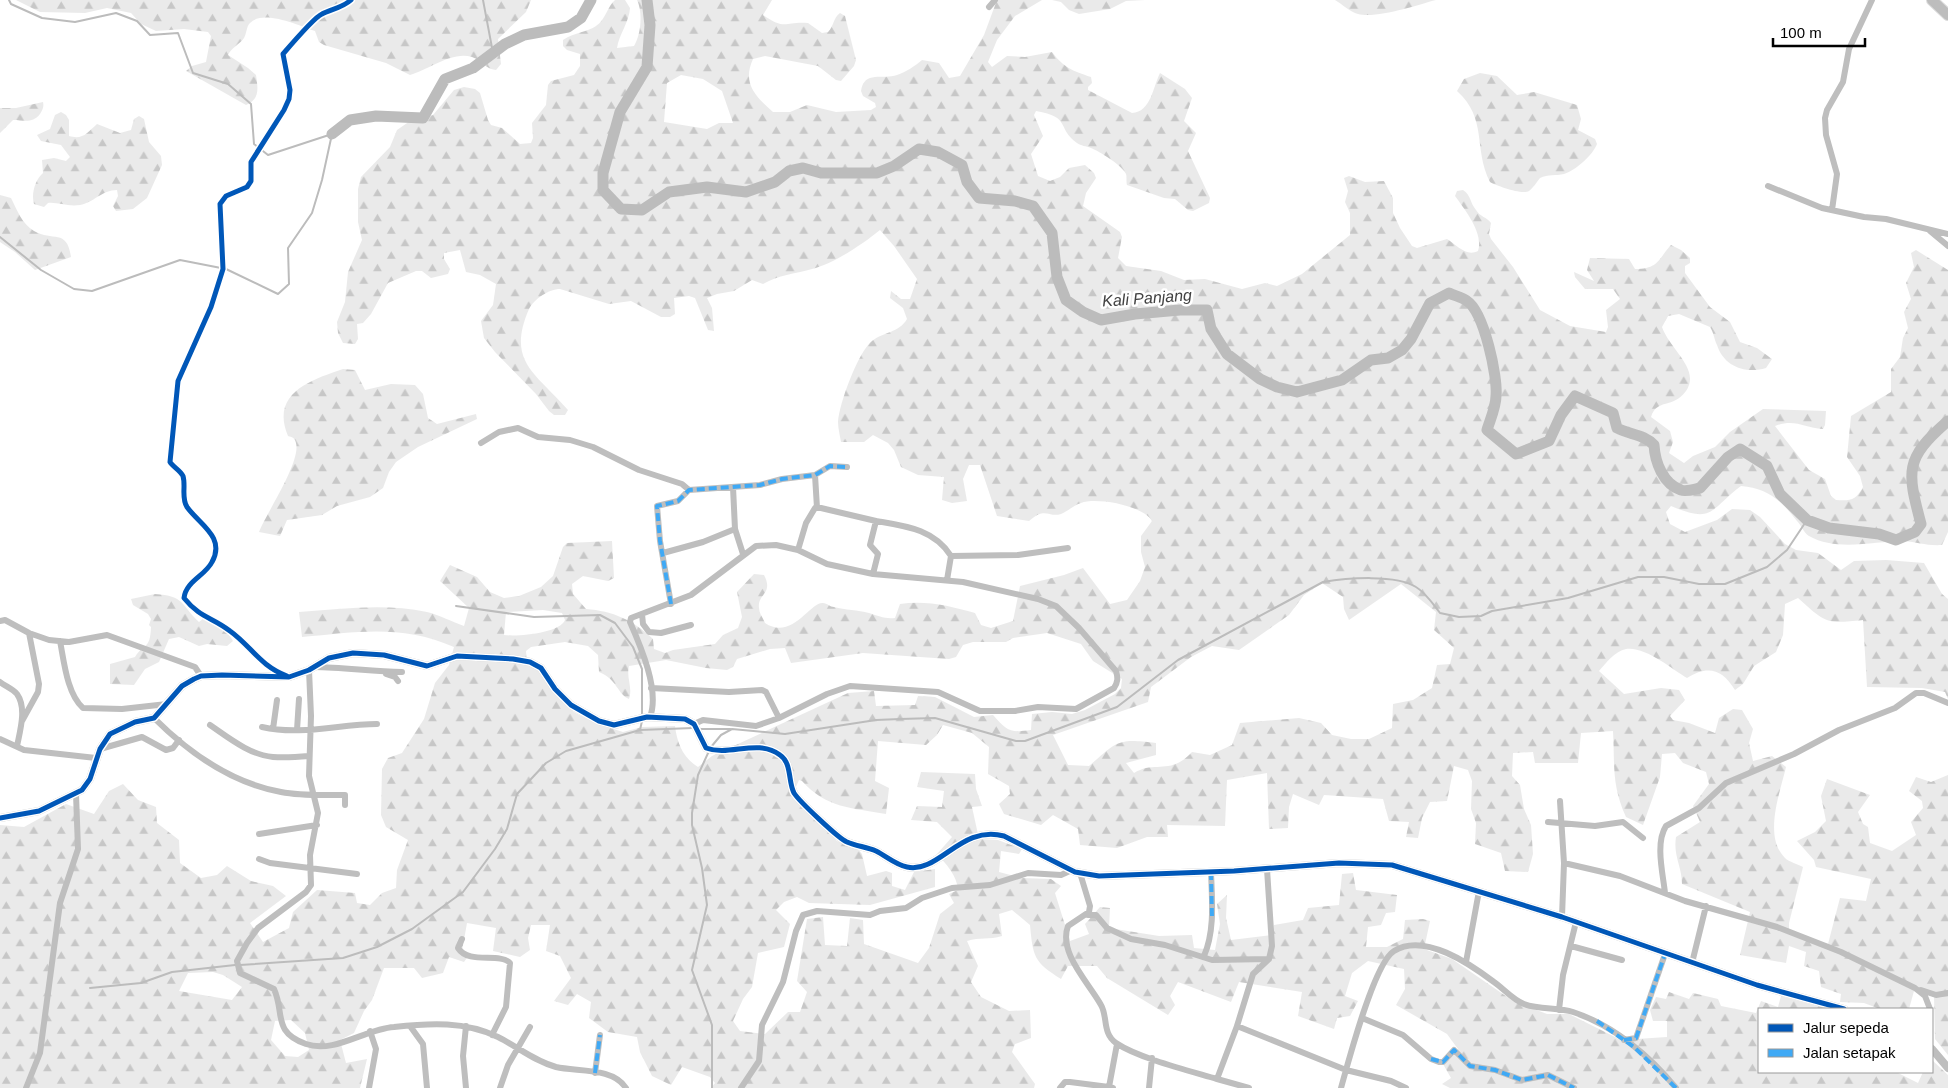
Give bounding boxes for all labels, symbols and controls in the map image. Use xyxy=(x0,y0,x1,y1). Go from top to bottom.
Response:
scale bar xyxy=(1773,15,1866,47)
text: 100 m xyxy=(1780,24,1822,41)
water label: Kali Panjang xyxy=(1102,286,1193,310)
legend xyxy=(1758,1008,1933,1073)
text: Jalur sepeda xyxy=(1803,1019,1890,1036)
text: Jalan setapak xyxy=(1803,1044,1896,1061)

